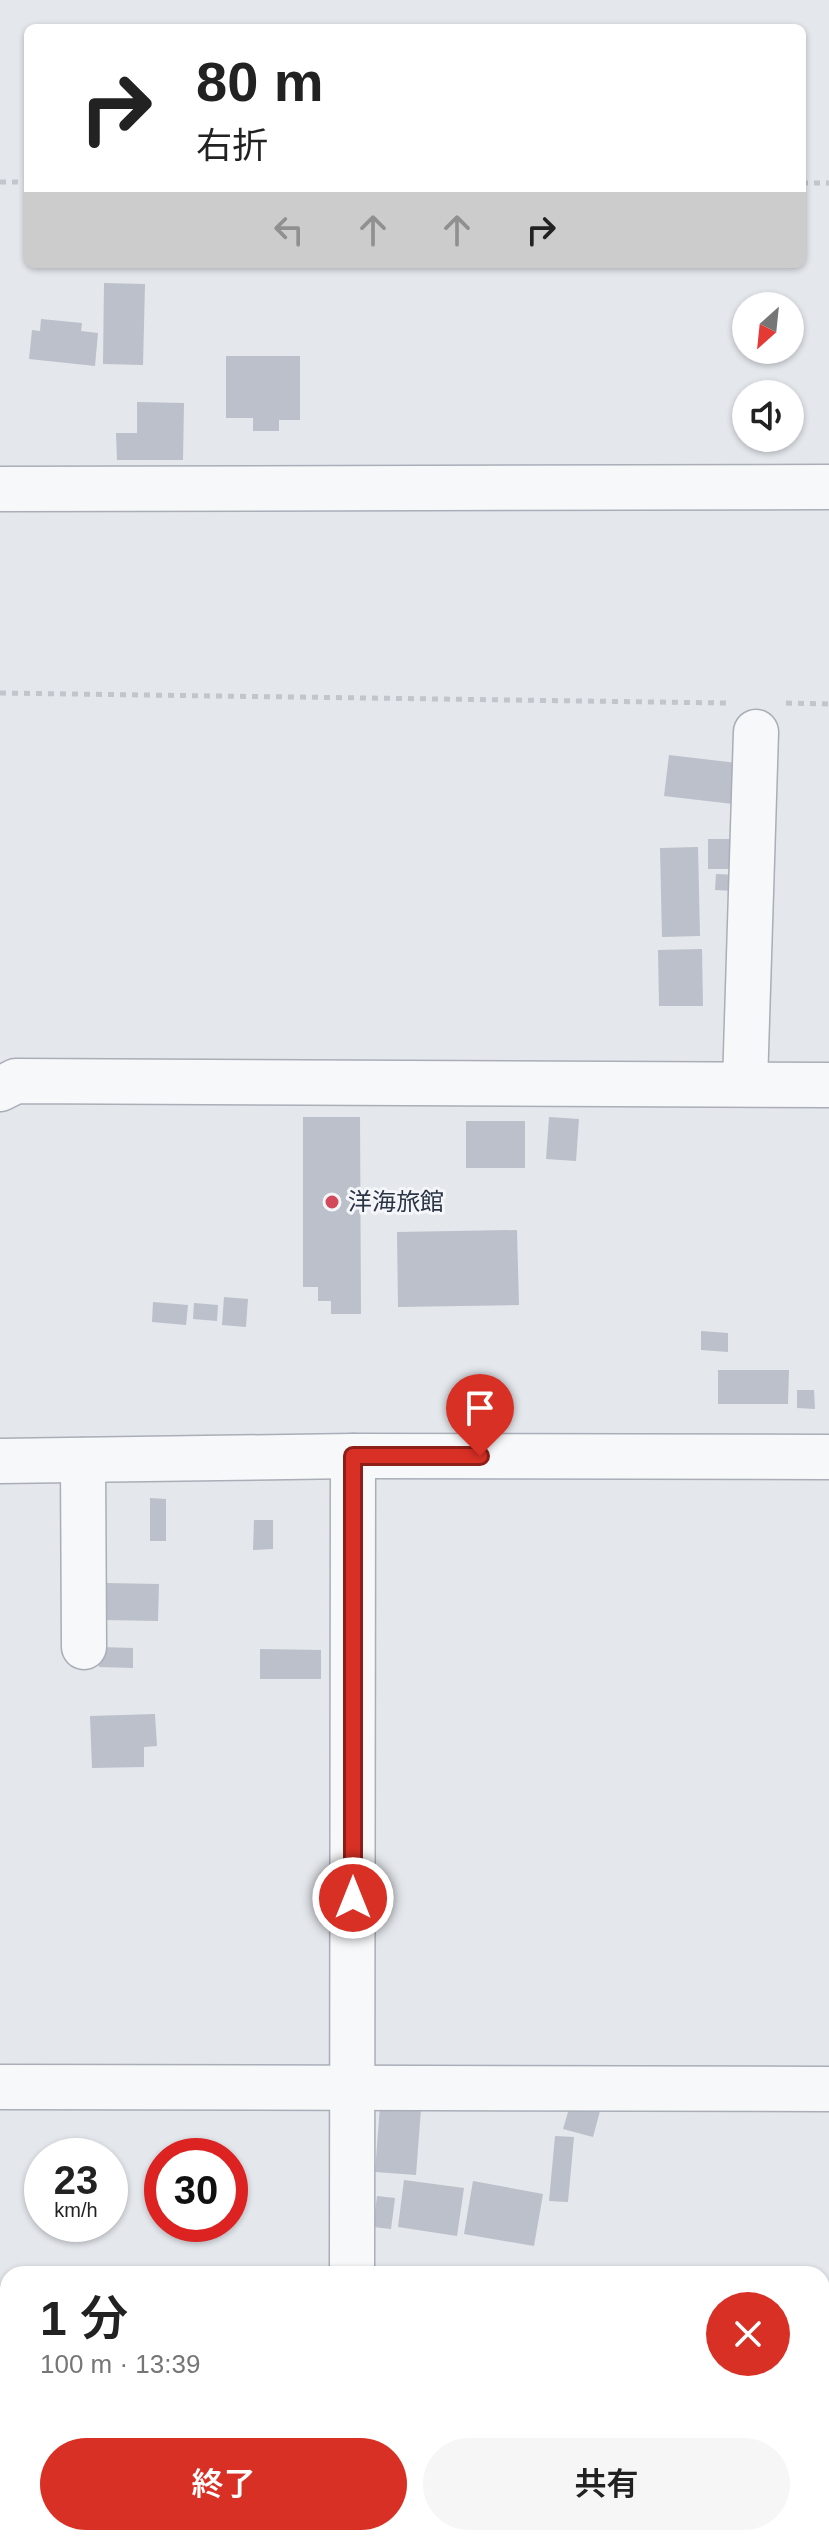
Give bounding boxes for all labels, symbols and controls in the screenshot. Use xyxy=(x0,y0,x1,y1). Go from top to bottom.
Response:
text: 80 m xyxy=(196,50,324,113)
icon: right xyxy=(64,56,168,160)
text: 右折 xyxy=(196,125,268,166)
icon: left xyxy=(267,208,311,252)
icon: ahead xyxy=(351,208,395,252)
icon: ahead xyxy=(435,208,479,252)
icon: right xyxy=(519,208,563,252)
north arrow xyxy=(732,292,804,364)
map controls xyxy=(732,292,804,452)
button: sound xyxy=(732,380,804,452)
place label: 洋海旅館 xyxy=(348,1188,444,1215)
marker: 洋海旅館 xyxy=(323,1193,341,1211)
pin xyxy=(446,1374,514,1456)
icon: arrive xyxy=(458,1386,502,1430)
position arrow xyxy=(311,1856,395,1940)
speed limit sign: 30 xyxy=(144,2138,248,2242)
text: 23 xyxy=(54,2158,98,2202)
text: km/h xyxy=(54,2199,98,2221)
text: 1 分 xyxy=(40,2292,128,2345)
button: close xyxy=(706,2292,790,2376)
text: 100 m · 13:39 xyxy=(40,2349,200,2379)
button: 終了 xyxy=(40,2438,407,2530)
button: 共有 xyxy=(423,2438,790,2530)

